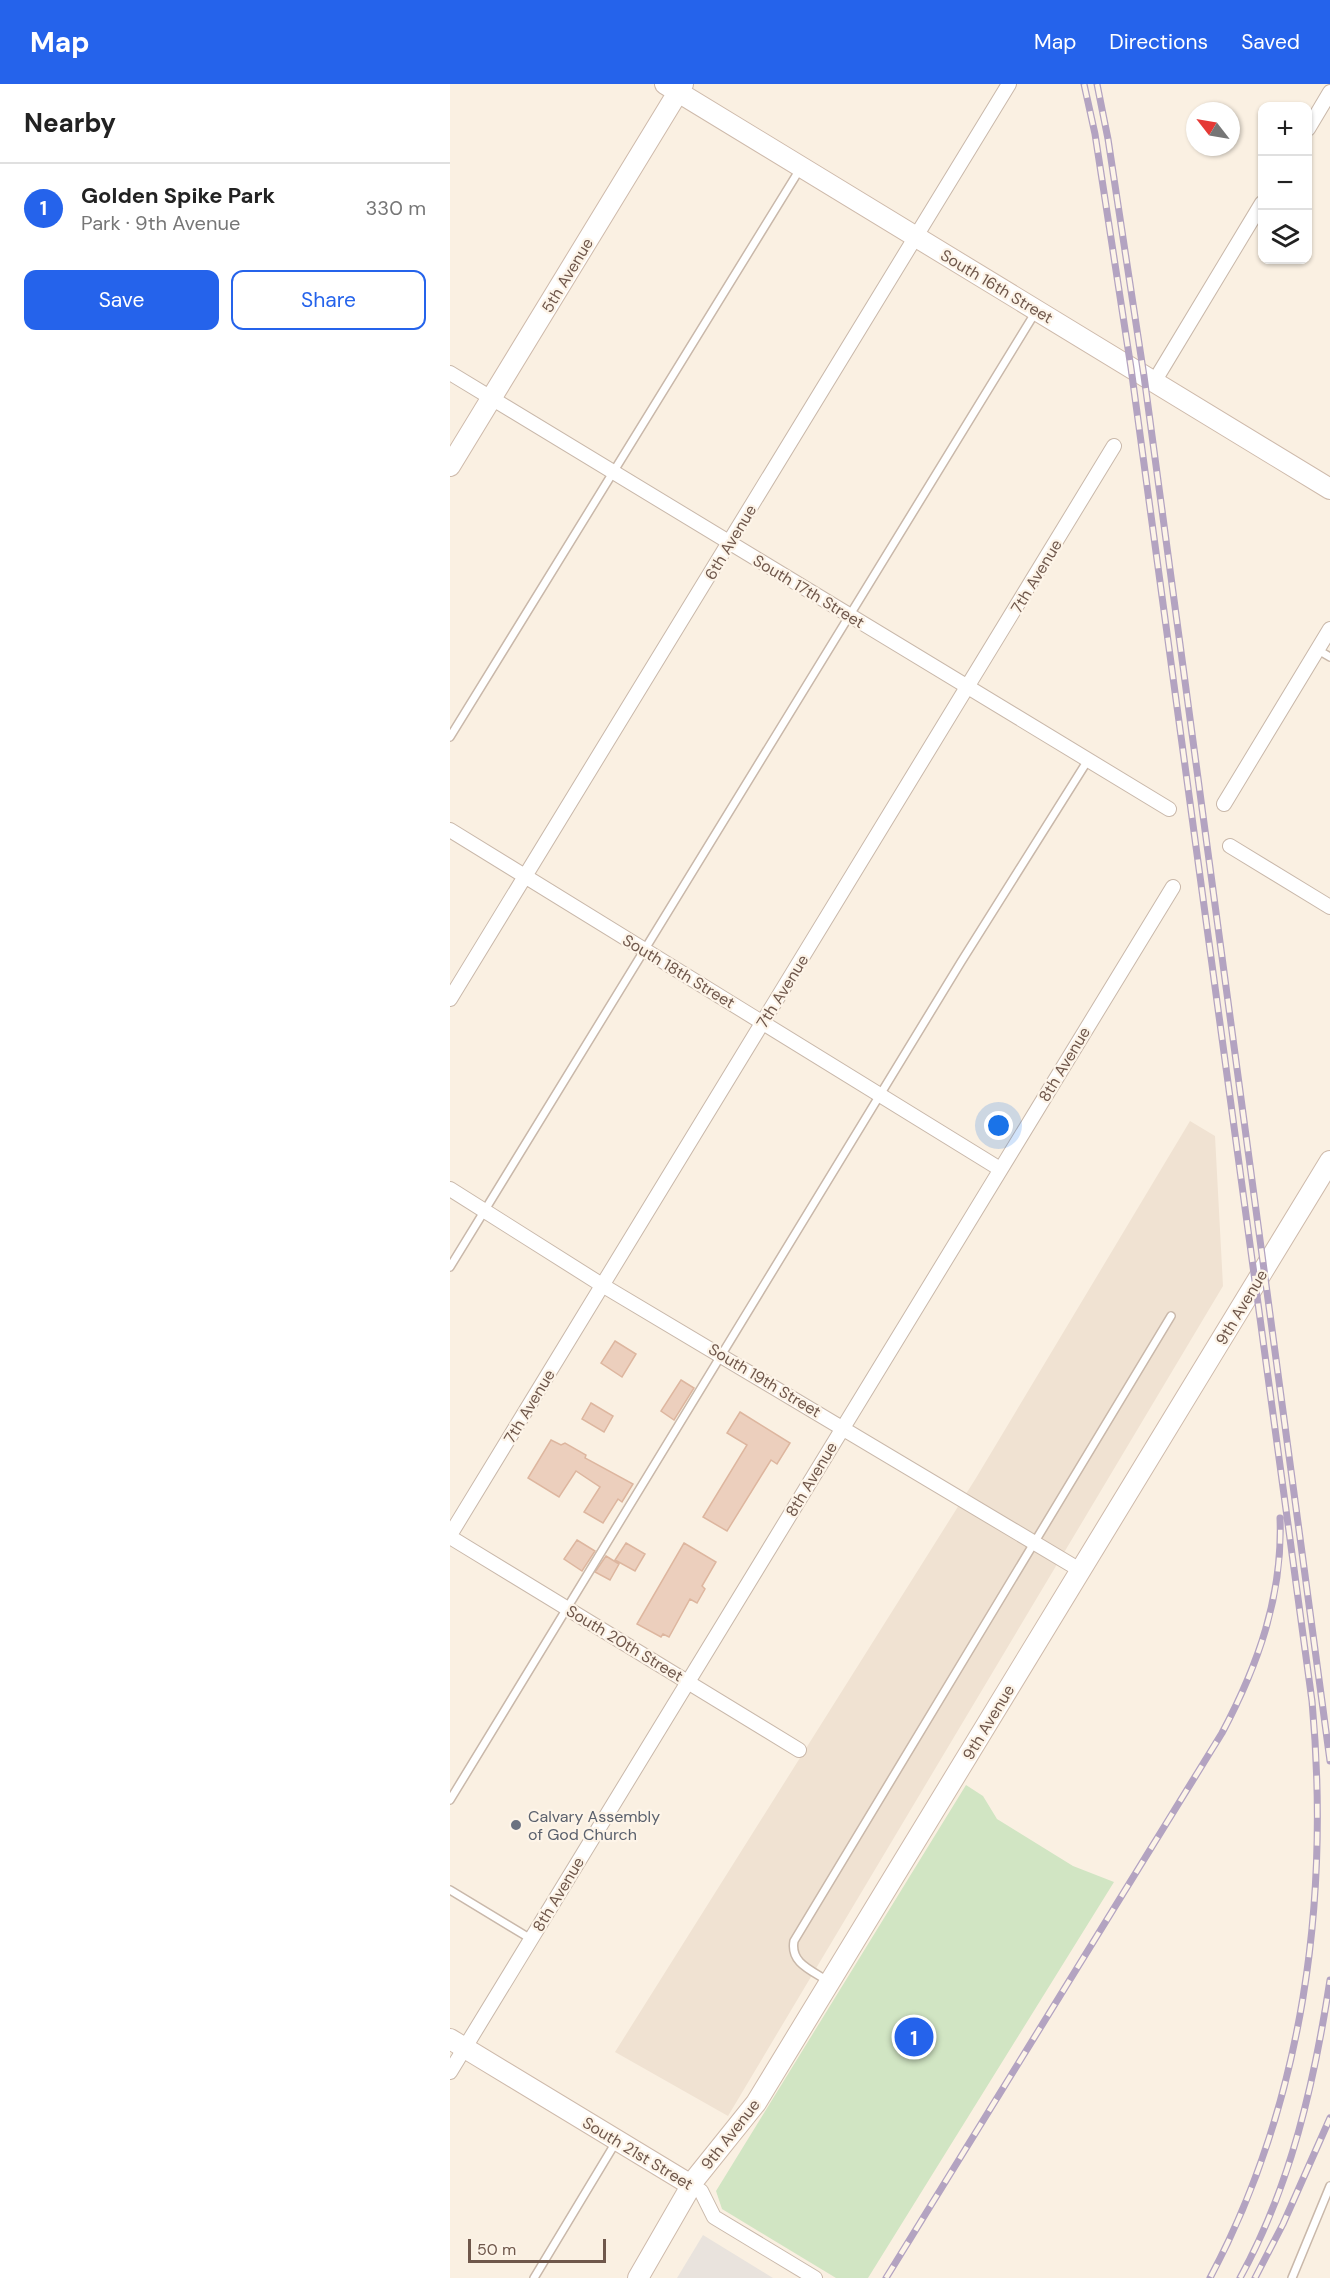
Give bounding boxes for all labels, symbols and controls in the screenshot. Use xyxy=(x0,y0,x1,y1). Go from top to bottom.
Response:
text: Map xyxy=(30,24,90,61)
text: Map xyxy=(1034,28,1076,56)
text: Directions xyxy=(1109,28,1208,56)
text: Saved xyxy=(1241,28,1300,56)
north arrow xyxy=(1186,102,1240,156)
map controls xyxy=(1258,102,1312,264)
button: + xyxy=(1258,102,1312,156)
text: Nearby xyxy=(24,106,116,140)
button: − xyxy=(1258,156,1312,210)
text: Golden Spike Park xyxy=(81,181,275,210)
text: 1 xyxy=(40,195,47,221)
text: 330 m xyxy=(366,195,426,221)
text: Park · 9th Avenue xyxy=(81,210,240,236)
button: layers xyxy=(1258,210,1312,264)
street label: 5th Avenue xyxy=(537,234,598,317)
street label: South 16th Street xyxy=(937,245,1057,328)
button: Save xyxy=(24,270,219,330)
button: Share xyxy=(231,270,426,330)
street label: 6th Avenue xyxy=(700,501,761,584)
street label: 7th Avenue xyxy=(1006,535,1067,617)
street label: South 17th Street xyxy=(749,550,868,633)
street label: South 18th Street xyxy=(619,930,739,1013)
street label: 7th Avenue xyxy=(752,951,813,1032)
street label: 8th Avenue xyxy=(1034,1023,1095,1106)
your location xyxy=(984,1111,1013,1140)
street label: 9th Avenue xyxy=(1211,1266,1272,1349)
street label: South 19th Street xyxy=(705,1339,825,1422)
street label: 7th Avenue xyxy=(499,1365,560,1447)
street label: 8th Avenue xyxy=(781,1438,842,1521)
street label: South 20th Street xyxy=(562,1600,687,1687)
street label: 9th Avenue xyxy=(958,1681,1019,1764)
place label: Calvary Assembly of God Church xyxy=(528,1806,660,1845)
marker: Calvary Assembly of God Church xyxy=(509,1818,523,1832)
street label: 8th Avenue xyxy=(528,1853,589,1936)
pin: 1 xyxy=(894,2014,934,2060)
street label: 9th Avenue xyxy=(696,2095,765,2174)
street label: South 21st Street xyxy=(579,2112,697,2195)
scale bar xyxy=(468,2236,606,2264)
text: 50 m xyxy=(477,2239,516,2260)

